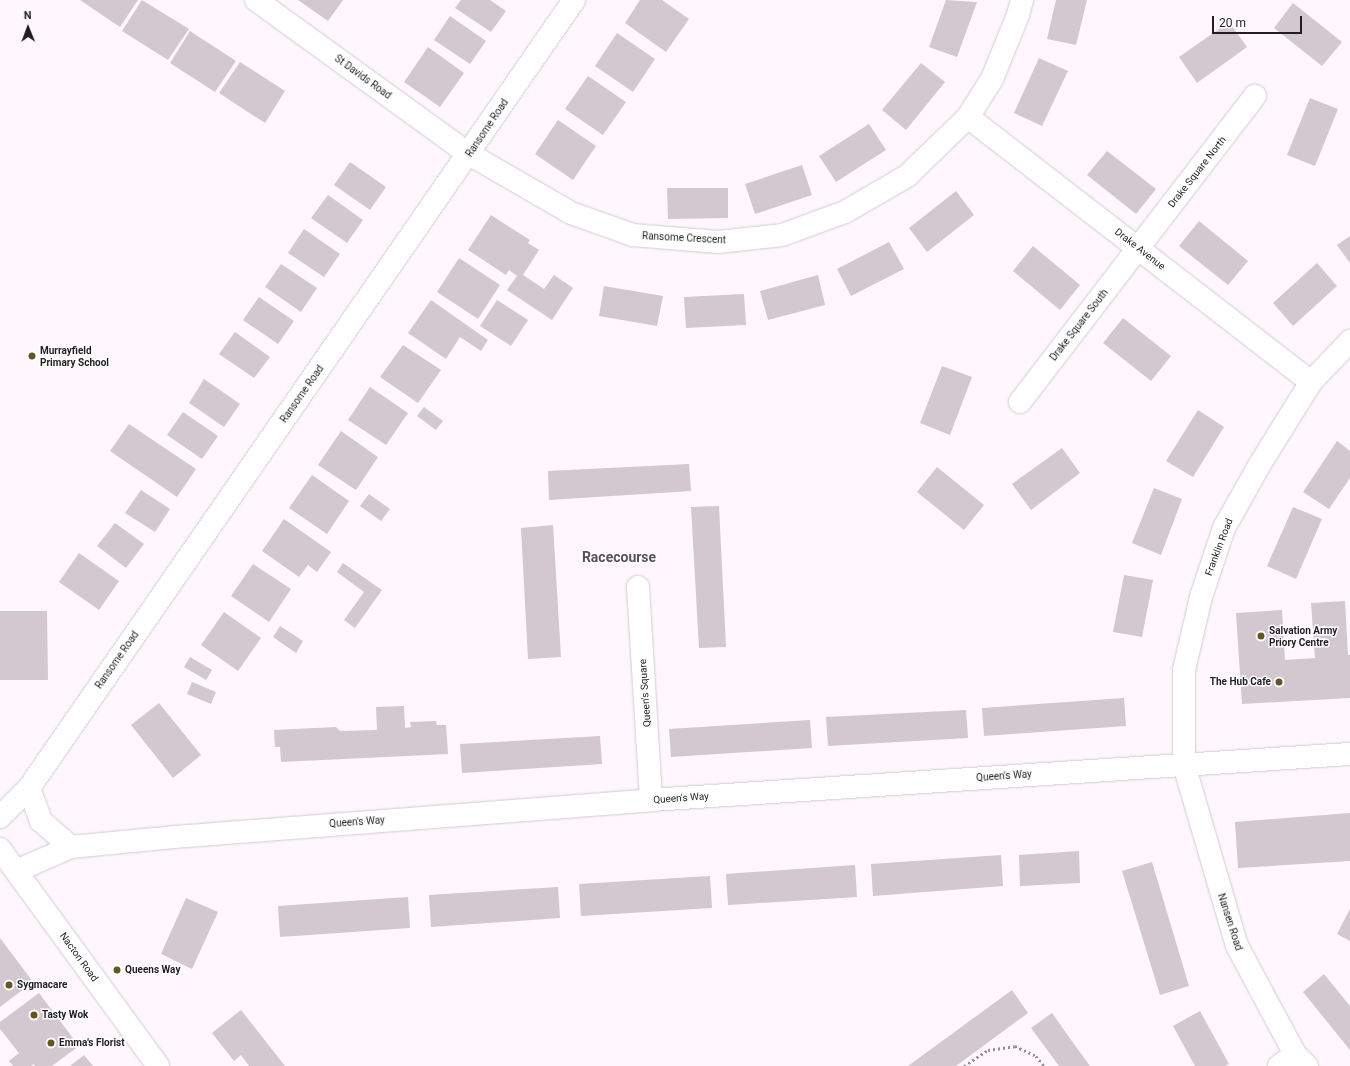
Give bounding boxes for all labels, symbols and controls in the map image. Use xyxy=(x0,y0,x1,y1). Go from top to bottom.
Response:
north arrow xyxy=(8,8,48,48)
scale bar xyxy=(1214,8,1304,34)
text: N xyxy=(24,9,32,22)
text: 20 m xyxy=(1219,16,1246,30)
street label: St Davids Road xyxy=(332,52,394,102)
street label: Ransome Road xyxy=(463,97,511,159)
street label: Drake Square North xyxy=(1166,134,1228,210)
street label: Drake Avenue xyxy=(1112,226,1168,272)
street label: Ransome Crescent xyxy=(642,230,726,246)
street label: Drake Square South xyxy=(1047,287,1111,363)
place label: Murrayfield Primary School xyxy=(40,344,109,368)
marker: Murrayfield Primary School xyxy=(27,351,37,361)
street label: Ransome Road xyxy=(278,363,326,425)
street label: Franklin Road xyxy=(1203,517,1235,577)
district label: Racecourse xyxy=(582,549,656,565)
place label: Salvation Army Priory Centre xyxy=(1269,624,1337,648)
street label: Ransome Road xyxy=(93,629,141,691)
marker: Salvation Army Priory Centre xyxy=(1256,631,1266,641)
street label: Queen's Square xyxy=(637,659,653,727)
place label: The Hub Cafe xyxy=(1210,676,1271,688)
marker: The Hub Cafe xyxy=(1274,677,1284,687)
street label: Queen's Way xyxy=(976,768,1032,784)
street label: Queen's Way xyxy=(653,790,709,806)
street label: Queen's Way xyxy=(329,814,385,830)
street label: Nansen Road xyxy=(1215,892,1245,952)
street label: Nacton Road xyxy=(57,930,101,984)
place label: Queens Way xyxy=(125,964,180,976)
marker: Queens Way xyxy=(112,965,122,975)
place label: Sygmacare xyxy=(17,979,67,991)
marker: Sygmacare xyxy=(4,980,14,990)
place label: Tasty Wok xyxy=(42,1009,88,1021)
marker: Tasty Wok xyxy=(29,1010,39,1020)
place label: Emma's Florist xyxy=(59,1037,125,1049)
marker: Emma's Florist xyxy=(46,1038,56,1048)

